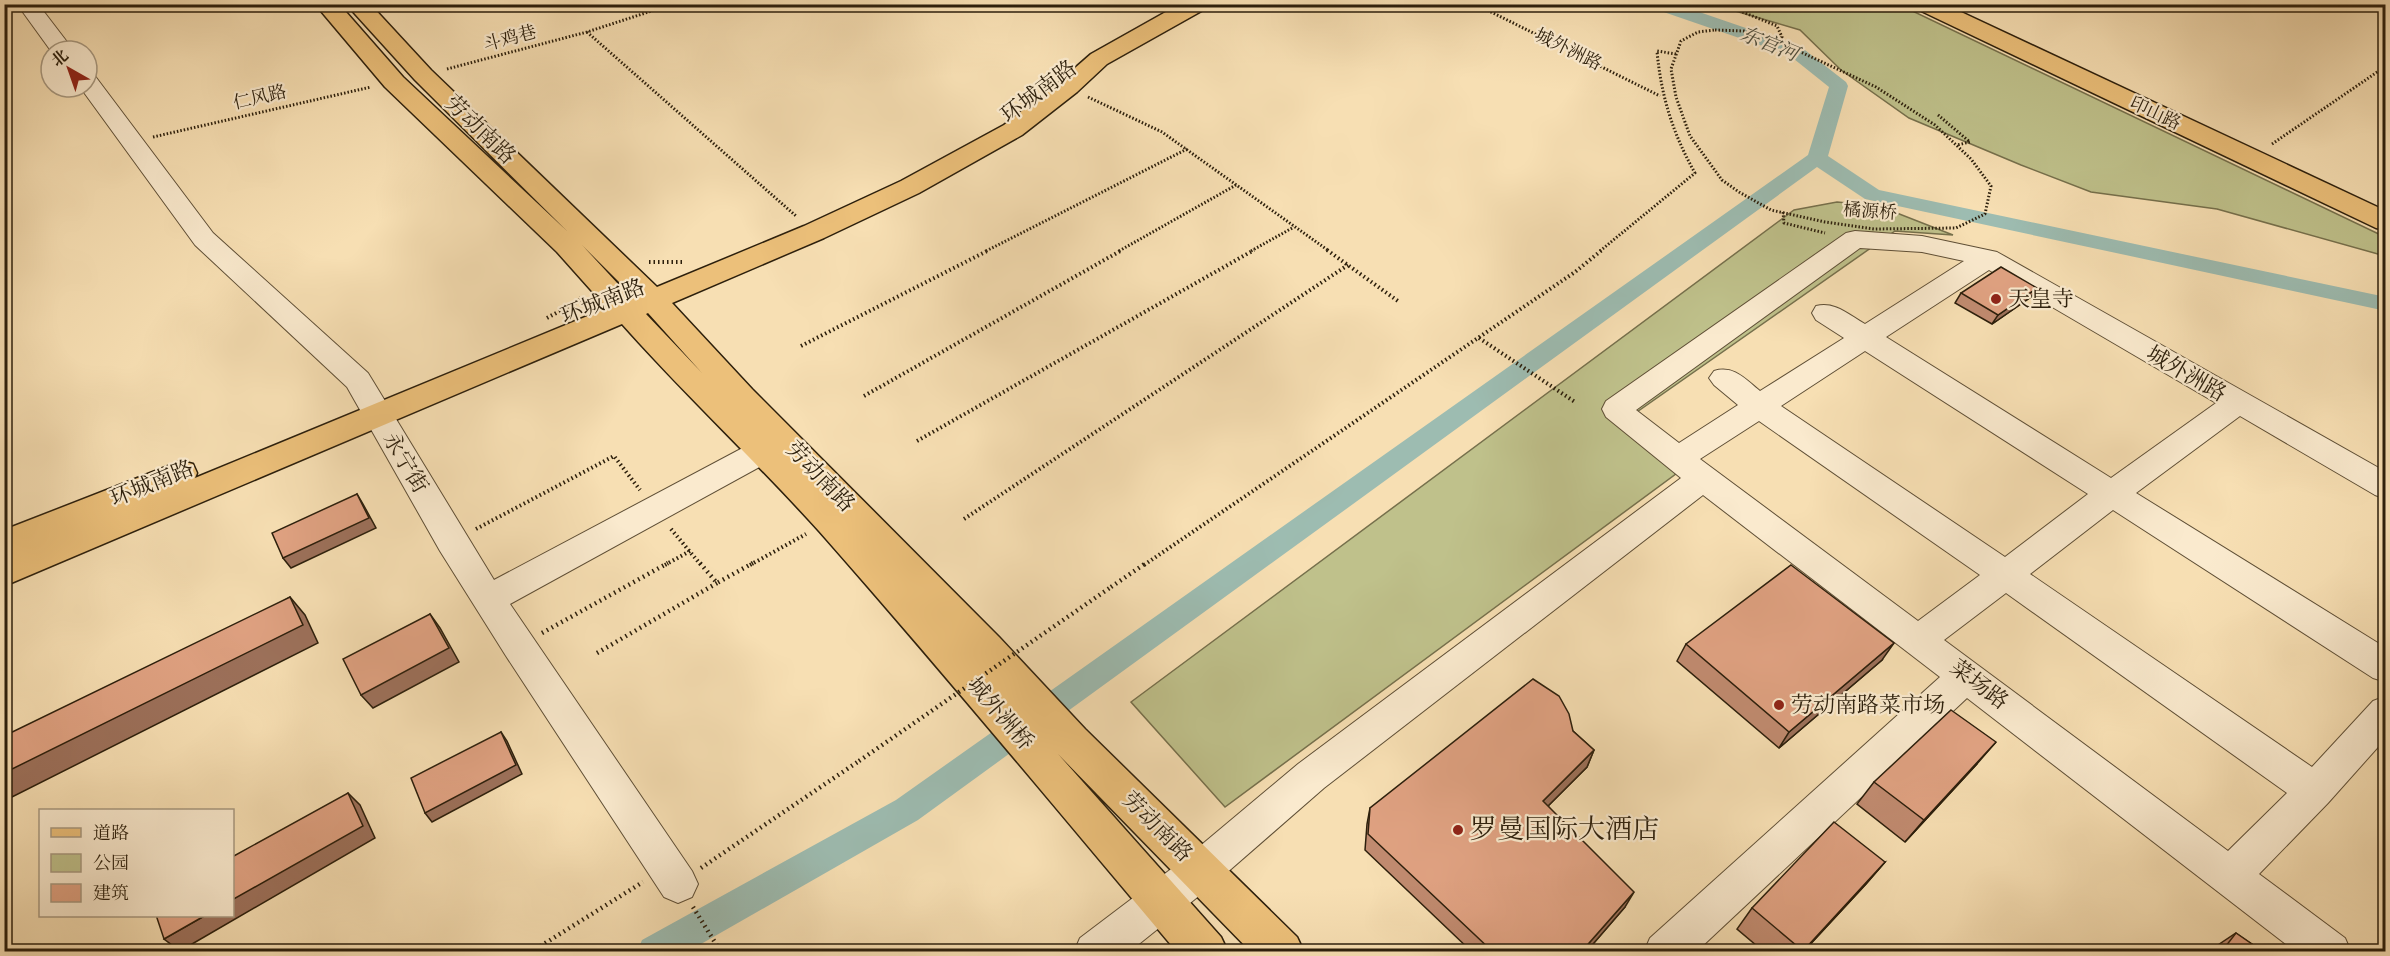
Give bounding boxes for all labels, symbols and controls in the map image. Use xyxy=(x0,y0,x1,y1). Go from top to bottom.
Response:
street label: 斗鸡巷 xyxy=(481,21,539,57)
water label: 东官河 xyxy=(1737,22,1804,69)
street label: 城外洲路 xyxy=(1531,24,1605,76)
north arrow xyxy=(39,39,99,99)
text: 北 xyxy=(47,45,73,71)
street label: 环城南路 xyxy=(996,55,1082,129)
street label: 仁风路 xyxy=(231,81,289,115)
street label: 劳动南路 xyxy=(439,90,521,170)
street label: 印山路 xyxy=(2126,93,2184,135)
street label: 橘源桥 xyxy=(1842,199,1898,225)
street label: 环城南路 xyxy=(557,274,649,330)
place label: 天皇寺 xyxy=(2008,286,2074,313)
marker: 天皇寺 xyxy=(1989,292,2003,306)
street label: 城外洲路 xyxy=(2141,340,2231,408)
street label: 永宁街 xyxy=(376,428,434,498)
street label: 劳动南路 xyxy=(780,436,860,518)
street label: 环城南路 xyxy=(106,455,198,513)
street label: 菜场路 xyxy=(1945,654,2013,716)
street label: 城外洲桥 xyxy=(961,672,1039,756)
place label: 劳动南路菜市场 xyxy=(1791,692,1945,719)
marker: 劳动南路菜市场 xyxy=(1772,698,1786,712)
street label: 劳动南路 xyxy=(1116,786,1198,868)
legend xyxy=(39,809,234,917)
place label: 罗曼国际大酒店 xyxy=(1470,813,1659,847)
text: 道路 xyxy=(93,823,129,845)
marker: 罗曼国际大酒店 xyxy=(1451,823,1465,837)
text: 公园 xyxy=(93,853,129,875)
text: 建筑 xyxy=(93,883,129,905)

